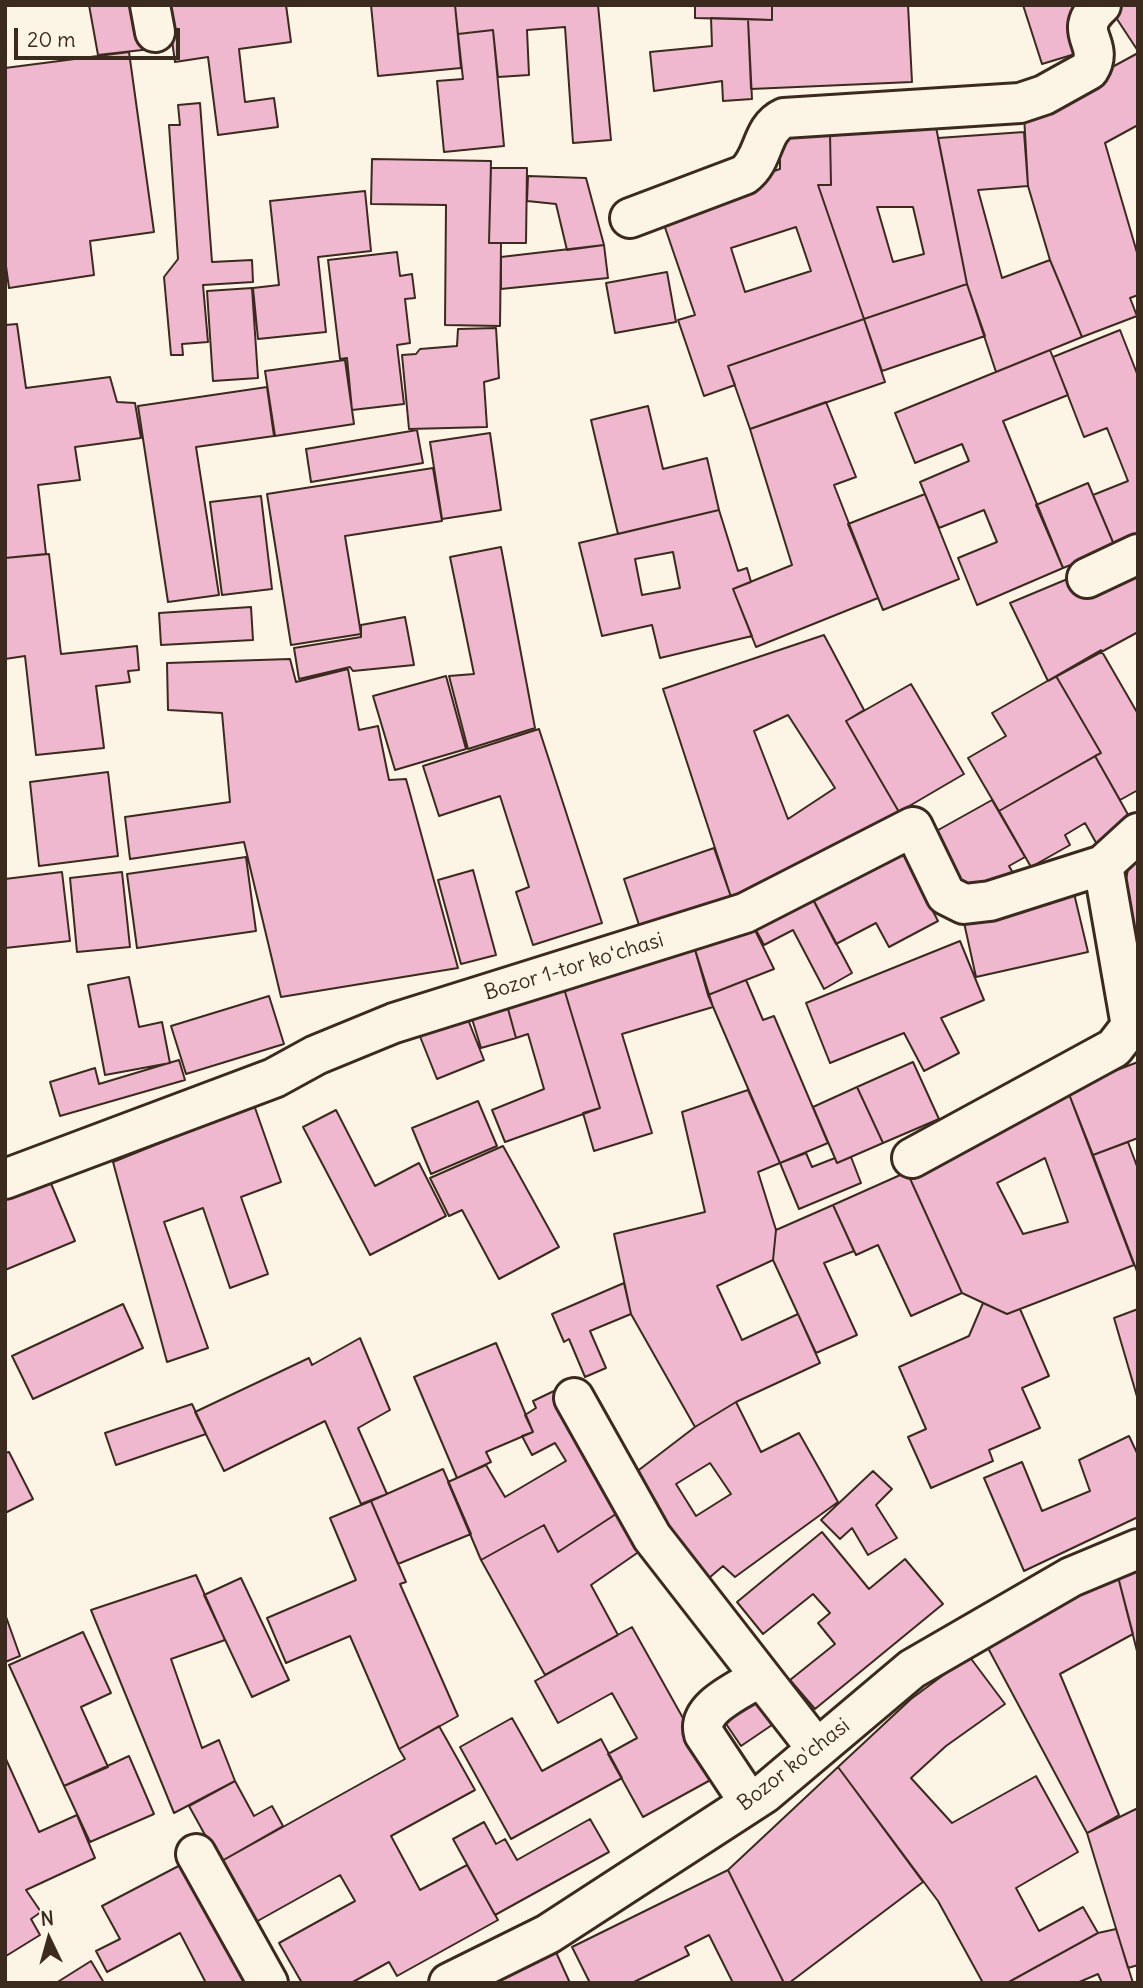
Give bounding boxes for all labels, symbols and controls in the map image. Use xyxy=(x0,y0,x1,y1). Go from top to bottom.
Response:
scale bar xyxy=(18,14,184,58)
text: 20 m xyxy=(27,26,76,53)
street label: Bozor 1-tor koʻchasi xyxy=(481,928,667,1006)
street label: Bozor ko'chasi xyxy=(733,1713,855,1817)
north arrow xyxy=(14,1904,84,1974)
text: N xyxy=(40,1906,55,1931)

